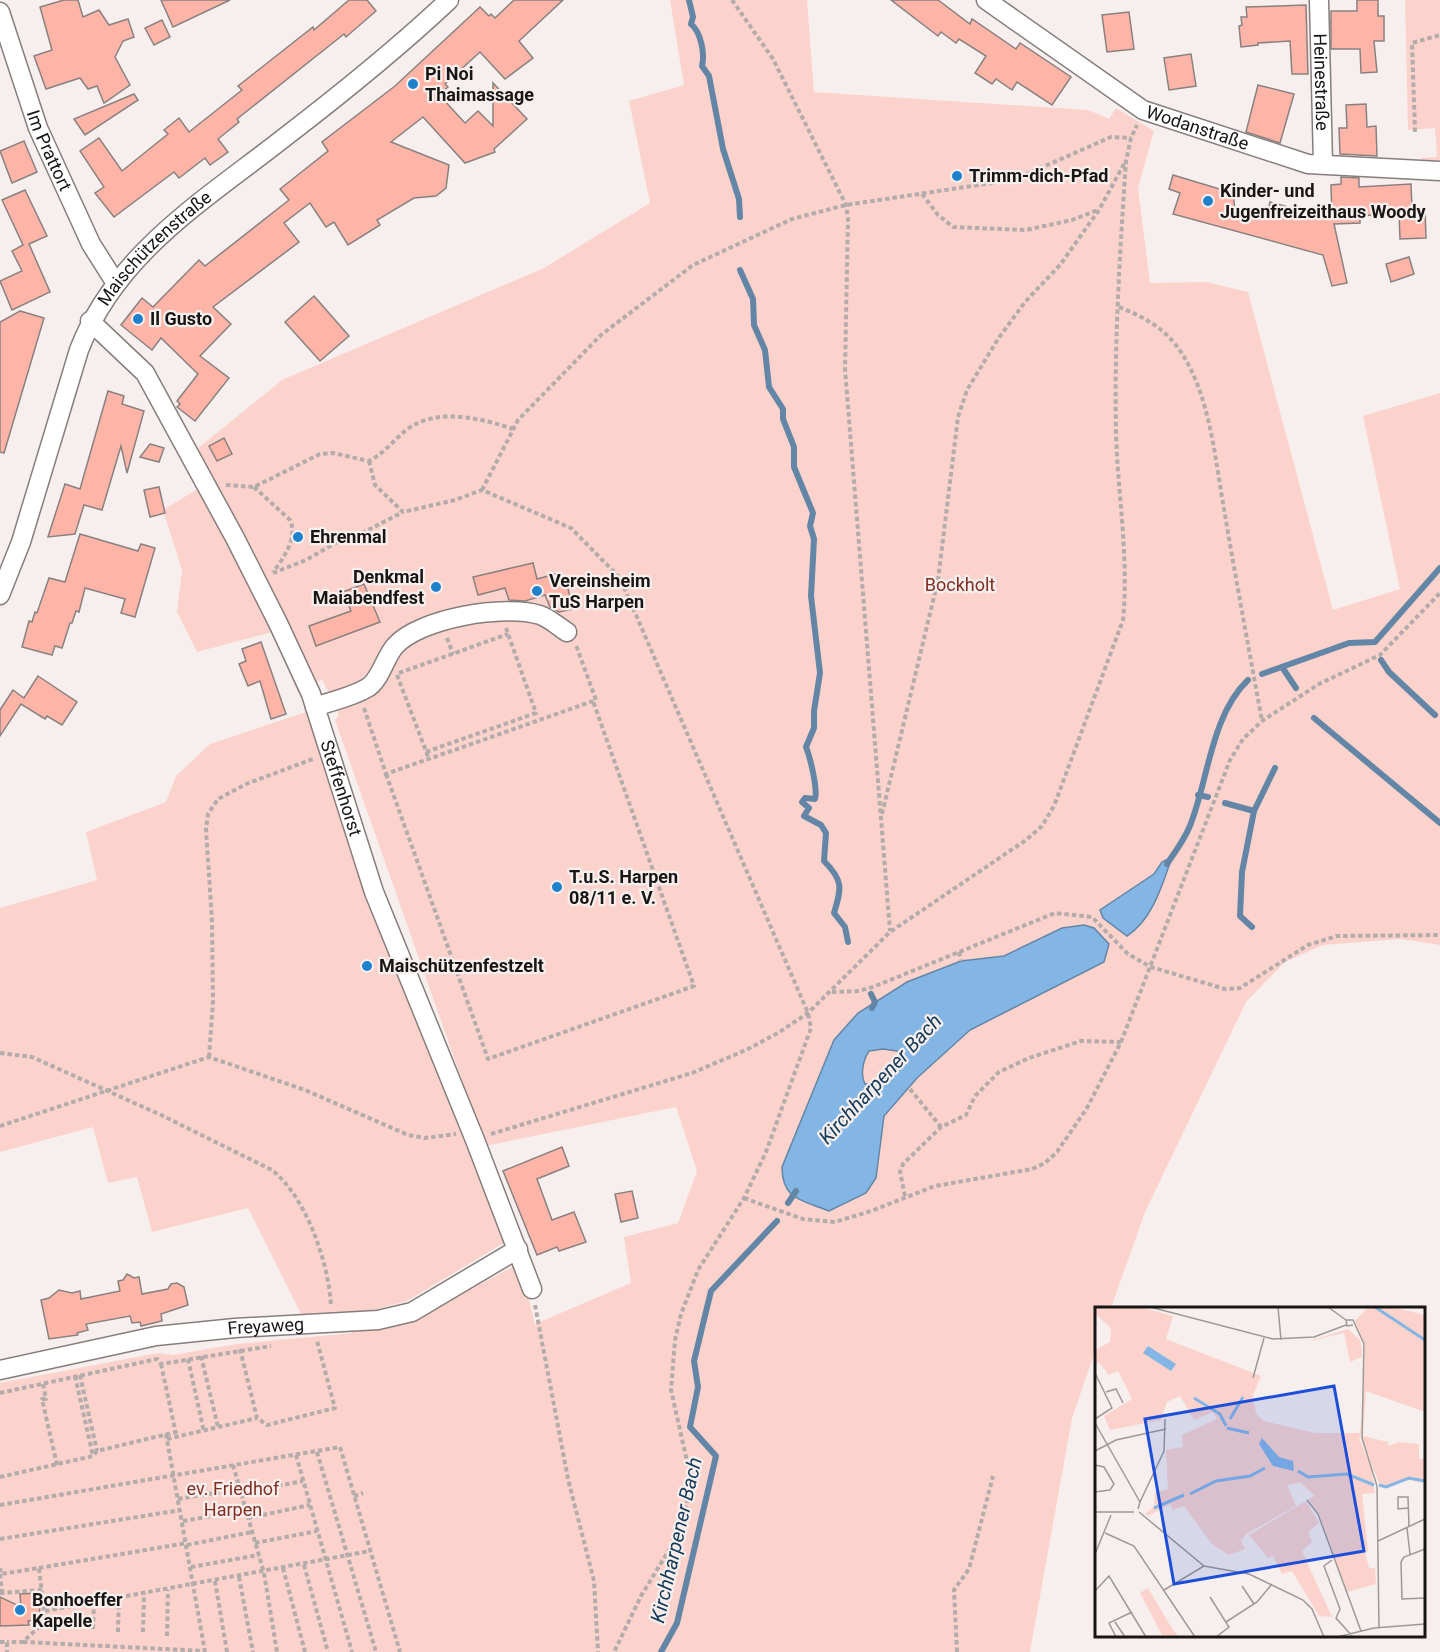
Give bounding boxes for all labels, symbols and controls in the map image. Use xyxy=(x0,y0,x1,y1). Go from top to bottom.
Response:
street label: Heinestraße xyxy=(1310,33,1333,131)
place label: Pi Noi Thaimassage xyxy=(425,63,534,105)
marker: Pi Noi Thaimassage xyxy=(406,77,420,91)
street label: Wodanstraße xyxy=(1144,101,1252,154)
street label: Im Prattort xyxy=(23,107,76,194)
place label: Trimm-dich-Pfad xyxy=(969,165,1108,186)
marker: Trimm-dich-Pfad xyxy=(950,169,964,183)
place label: Kinder- und Jugenfreizeithaus Woody xyxy=(1220,180,1427,222)
street label: Maischützenstraße xyxy=(93,186,215,310)
marker: Kinder- und Jugenfreizeithaus Woody xyxy=(1201,194,1215,208)
place label: Il Gusto xyxy=(150,308,212,329)
marker: Il Gusto xyxy=(131,312,145,326)
place label: Ehrenmal xyxy=(310,526,386,547)
marker: Ehrenmal xyxy=(291,530,305,544)
place label: Denkmal Maiabendfest xyxy=(313,566,424,608)
place label: Vereinsheim TuS Harpen xyxy=(549,570,651,612)
park label: Bockholt xyxy=(925,574,995,595)
marker: Denkmal Maiabendfest xyxy=(429,580,443,594)
marker: Vereinsheim TuS Harpen xyxy=(530,584,544,598)
street label: Steffenhorst xyxy=(316,737,367,839)
place label: T.u.S. Harpen 08/11 e. V. xyxy=(569,866,678,908)
marker: T.u.S. Harpen 08/11 e. V. xyxy=(550,880,564,894)
place label: Maischützenfestzelt xyxy=(379,955,544,976)
marker: Maischützenfestzelt xyxy=(360,959,374,973)
water label: Kirchharpener Bach xyxy=(814,1009,946,1149)
inset map xyxy=(1095,1307,1425,1637)
street label: Freyaweg xyxy=(227,1313,305,1339)
water label: Kirchharpener Bach xyxy=(645,1455,707,1625)
park label: ev. Friedhof Harpen xyxy=(187,1478,280,1520)
place label: Bonhoeffer Kapelle xyxy=(32,1589,123,1631)
marker: Bonhoeffer Kapelle xyxy=(13,1603,27,1617)

